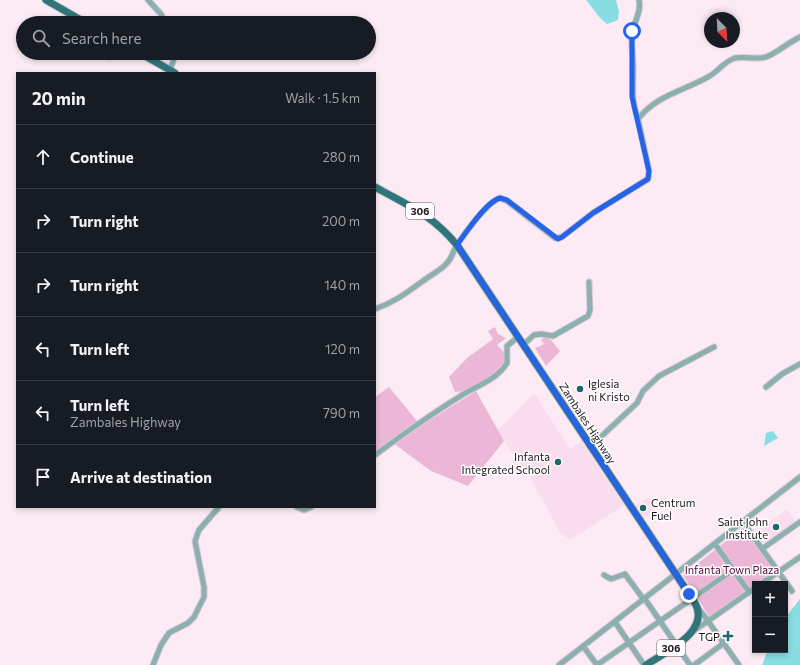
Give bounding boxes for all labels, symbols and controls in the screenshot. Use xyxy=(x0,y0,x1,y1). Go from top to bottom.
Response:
north arrow xyxy=(704,12,740,48)
search box xyxy=(16,16,376,60)
route start xyxy=(623,22,641,40)
icon: search xyxy=(30,27,52,49)
text: Search here xyxy=(62,29,141,47)
text: 20 min xyxy=(32,88,86,109)
text: Walk · 1.5 km xyxy=(285,90,360,106)
icon: ahead xyxy=(32,146,54,168)
text: Continue xyxy=(70,148,134,166)
text: 280 m xyxy=(323,149,360,165)
road number: 306 xyxy=(406,203,434,219)
icon: right xyxy=(32,210,54,232)
text: Turn right xyxy=(70,212,139,230)
text: 200 m xyxy=(322,213,360,229)
icon: right xyxy=(32,274,54,296)
text: Turn right xyxy=(70,276,139,294)
text: 140 m xyxy=(324,277,360,293)
icon: left xyxy=(32,338,54,360)
text: Turn left xyxy=(70,340,129,358)
text: 120 m xyxy=(325,341,360,357)
place label: Iglesia ni Kristo xyxy=(588,377,630,403)
street label: Zambales Highway xyxy=(557,380,619,466)
marker: Iglesia ni Kristo xyxy=(575,384,585,394)
text: Turn left xyxy=(70,396,129,414)
icon: left xyxy=(32,402,54,424)
text: 790 m xyxy=(323,405,360,421)
text: Zambales Highway xyxy=(70,414,181,430)
place label: Infanta Integrated School xyxy=(462,450,550,476)
marker: Infanta Integrated School xyxy=(553,457,563,467)
icon: arrive xyxy=(32,466,54,488)
text: Arrive at destination xyxy=(70,468,212,486)
place label: Centrum Fuel xyxy=(651,496,695,522)
marker: Centrum Fuel xyxy=(638,503,648,513)
place label: Saint John Institute xyxy=(718,515,768,541)
marker: Saint John Institute xyxy=(771,522,781,532)
park label: Infanta Town Plaza xyxy=(685,563,779,576)
map controls xyxy=(752,581,788,653)
button: + xyxy=(752,581,788,617)
route end xyxy=(680,585,698,603)
button: − xyxy=(752,617,788,653)
place label: TGP xyxy=(698,630,720,643)
marker: TGP xyxy=(723,631,733,641)
road number: 306 xyxy=(657,640,685,656)

